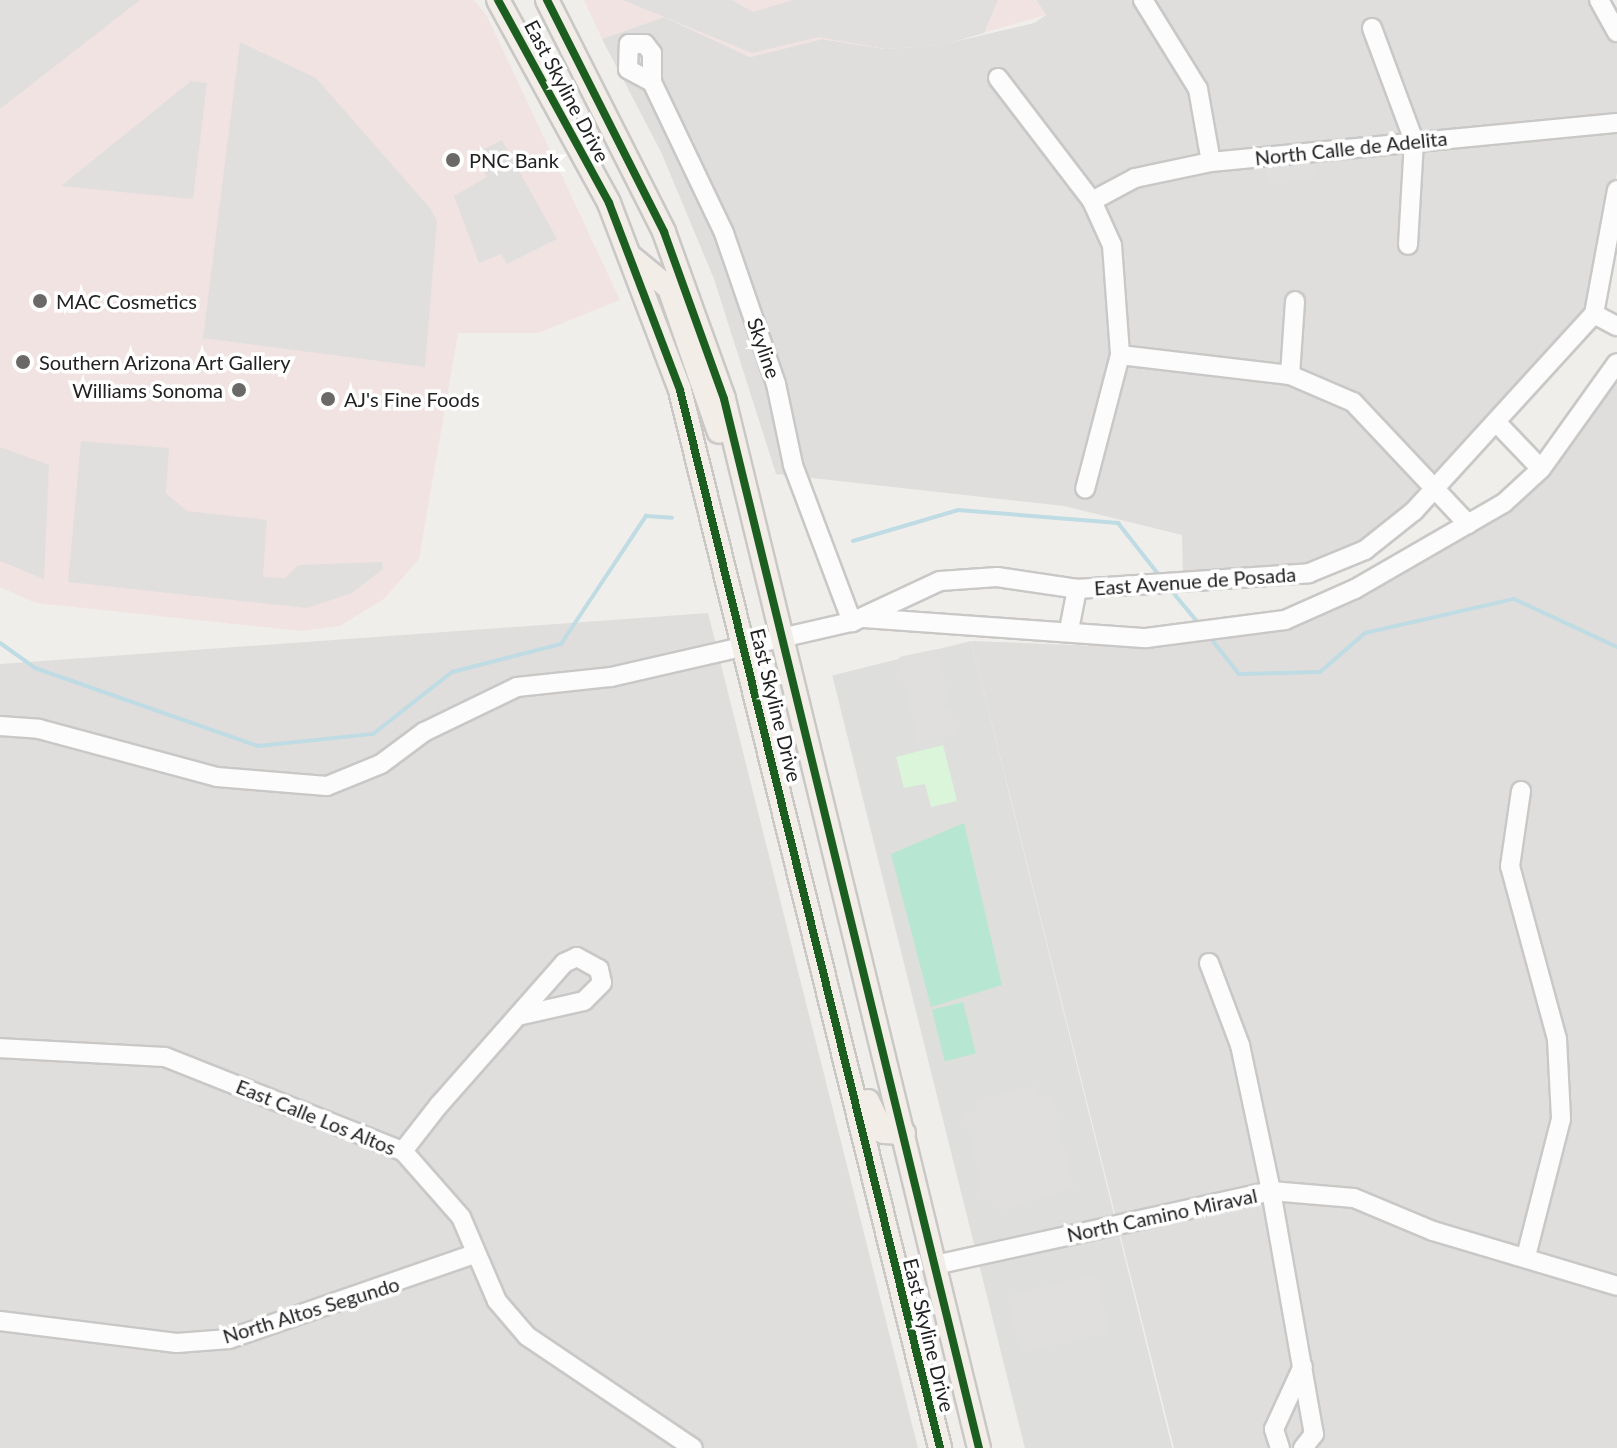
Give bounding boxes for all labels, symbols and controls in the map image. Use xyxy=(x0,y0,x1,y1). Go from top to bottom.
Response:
street label: East Skyline Drive xyxy=(519,16,615,166)
street label: North Calle de Adelita xyxy=(1253,126,1449,170)
place label: PNC Bank xyxy=(469,148,559,172)
marker: PNC Bank xyxy=(444,151,462,169)
place label: MAC Cosmetics xyxy=(56,289,197,313)
marker: MAC Cosmetics xyxy=(31,292,49,310)
street label: Skyline xyxy=(742,315,786,381)
place label: Southern Arizona Art Gallery xyxy=(39,350,292,374)
marker: Southern Arizona Art Gallery xyxy=(14,353,32,371)
place label: Williams Sonoma xyxy=(72,378,223,402)
marker: Williams Sonoma xyxy=(230,381,248,399)
place label: AJ's Fine Foods xyxy=(344,387,480,411)
marker: AJ's Fine Foods xyxy=(319,390,337,408)
street label: East Avenue de Posada xyxy=(1093,562,1297,600)
street label: East Skyline Drive xyxy=(745,626,807,784)
street label: East Calle Los Altos xyxy=(232,1074,400,1160)
street label: North Camino Miraval xyxy=(1065,1183,1259,1247)
street label: East Skyline Drive xyxy=(898,1256,960,1414)
street label: North Altos Segundo xyxy=(219,1272,403,1348)

